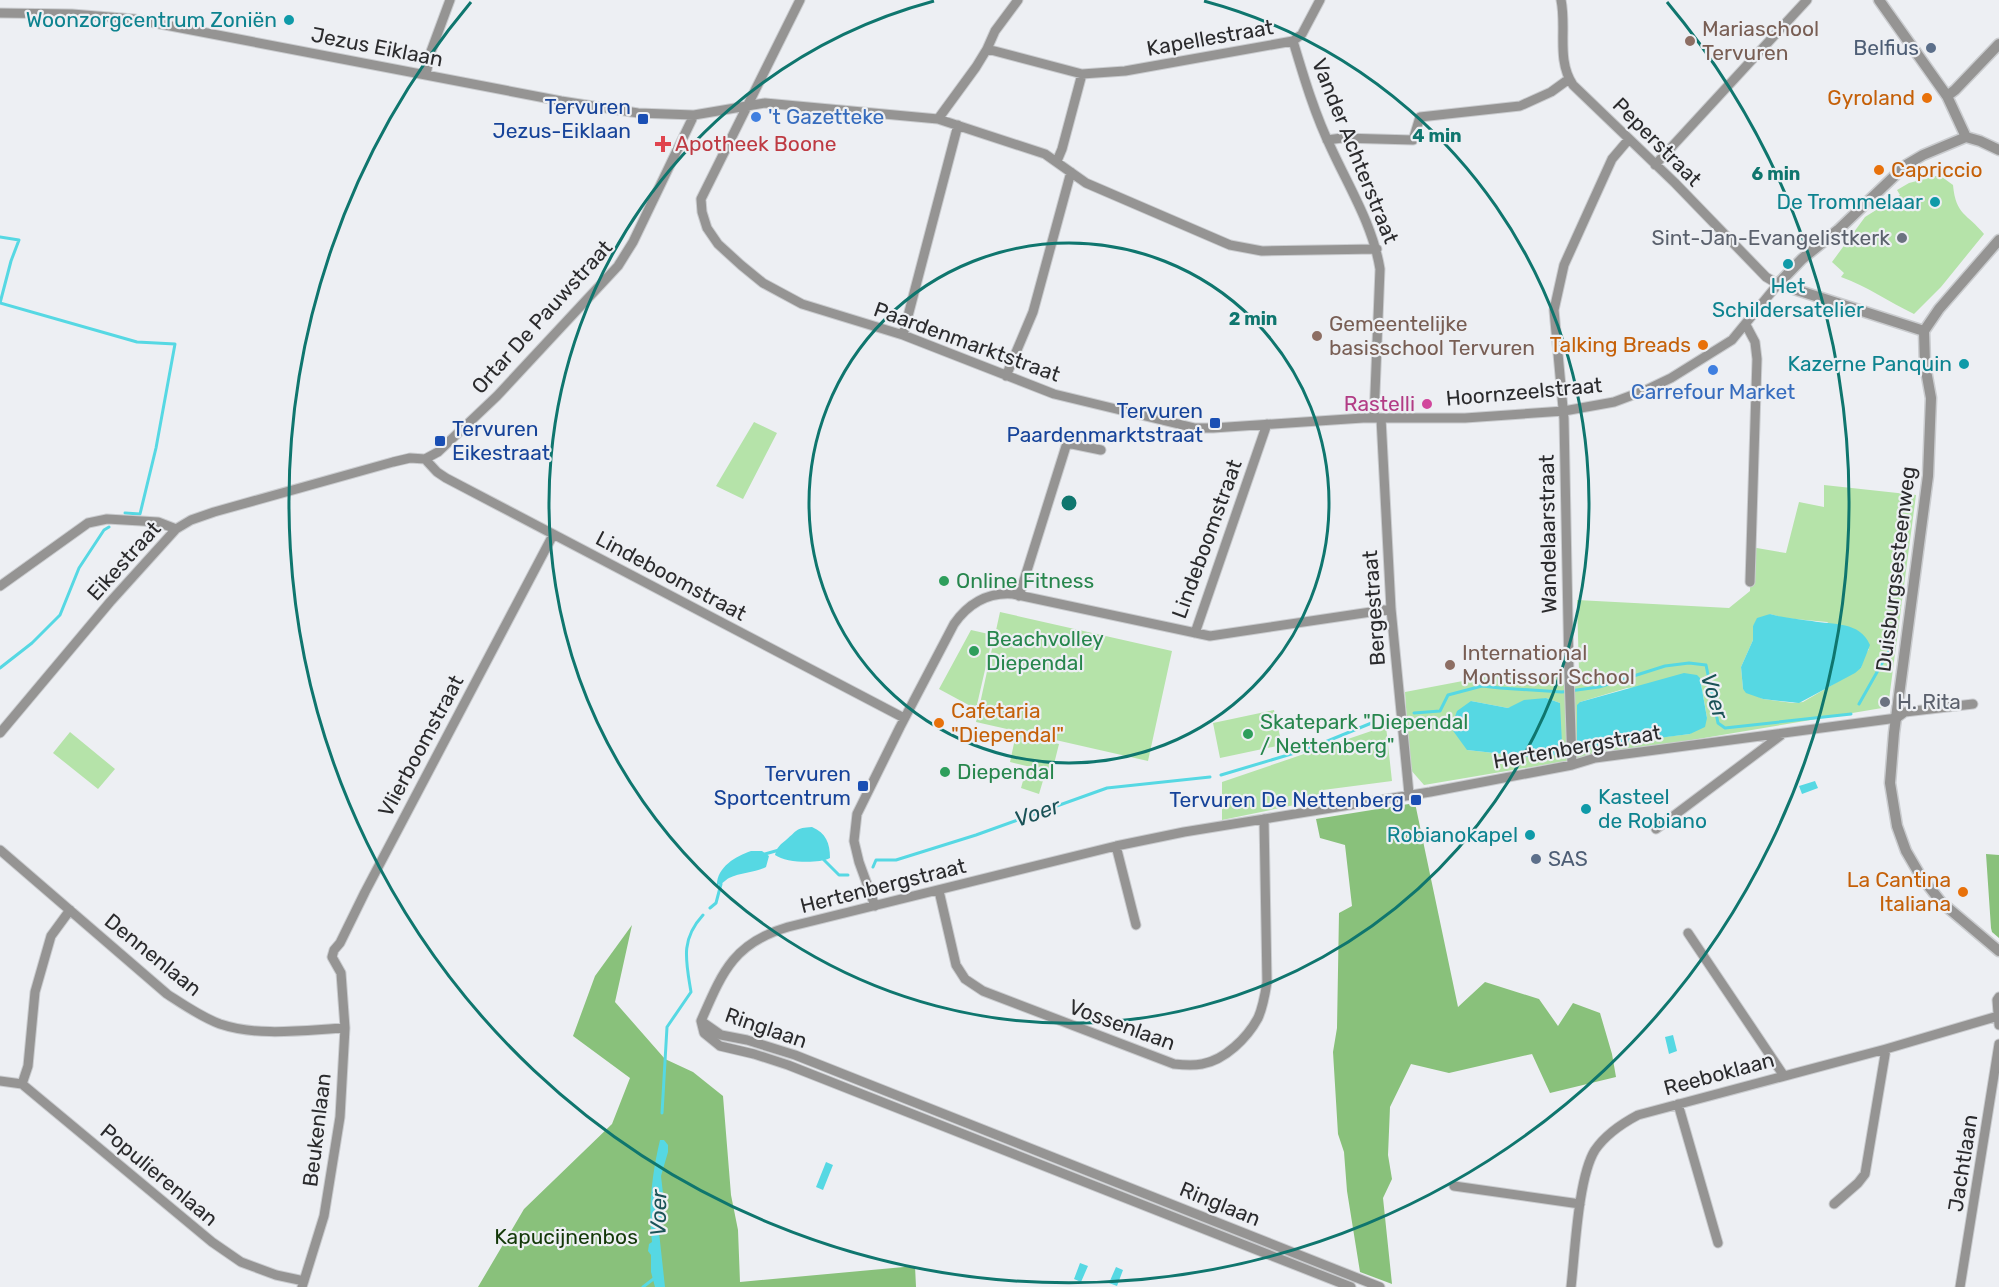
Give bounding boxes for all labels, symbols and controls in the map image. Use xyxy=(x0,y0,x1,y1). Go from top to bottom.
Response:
place label: Woonzorgcentrum Zoniën xyxy=(26,7,277,32)
marker: Woonzorgcentrum Zoniën xyxy=(282,13,296,27)
street label: Kapellestraat xyxy=(1145,14,1275,61)
place label: Mariaschool Tervuren xyxy=(1702,16,1819,65)
street label: Jezus Eiklaan xyxy=(309,21,445,72)
marker: Mariaschool Tervuren xyxy=(1683,34,1697,48)
place label: Belfius xyxy=(1853,35,1919,60)
marker: Belfius xyxy=(1924,41,1938,55)
street label: Vander Achterstraat xyxy=(1307,55,1404,247)
place label: Gyroland xyxy=(1827,85,1915,110)
marker: Gyroland xyxy=(1920,91,1934,105)
street label: Peperstraat xyxy=(1608,92,1707,191)
place label: Tervuren Jezus-Eiklaan xyxy=(492,94,631,143)
place label: 't Gazetteke xyxy=(768,104,884,129)
marker: 't Gazetteke xyxy=(749,110,763,124)
marker: Tervuren Jezus-Eiklaan xyxy=(636,112,650,126)
text: 4 min xyxy=(1412,125,1462,147)
place label: Apotheek Boone xyxy=(675,131,836,156)
marker: Apotheek Boone xyxy=(656,137,670,151)
place label: Capriccio xyxy=(1891,157,1982,182)
text: 6 min xyxy=(1752,163,1800,185)
marker: Capriccio xyxy=(1872,163,1886,177)
place label: De Trommelaar xyxy=(1777,189,1923,214)
marker: De Trommelaar xyxy=(1928,195,1942,209)
place label: Sint-Jan-Evangelistkerk xyxy=(1652,225,1890,250)
marker: Sint-Jan-Evangelistkerk xyxy=(1895,231,1909,245)
street label: Ortar De Pauwstraat xyxy=(466,235,617,399)
marker: Het Schildersatelier xyxy=(1781,257,1795,271)
place label: Het Schildersatelier xyxy=(1712,273,1864,322)
street label: Paardenmarktstraat xyxy=(871,296,1064,387)
text: 2 min xyxy=(1229,308,1277,330)
place label: Gemeentelijke basisschool Tervuren xyxy=(1329,311,1535,360)
marker: Gemeentelijke basisschool Tervuren xyxy=(1310,329,1324,343)
place label: Talking Breads xyxy=(1549,332,1691,357)
marker: Talking Breads xyxy=(1696,338,1710,352)
place label: Kazerne Panquin xyxy=(1787,351,1952,376)
marker: Kazerne Panquin xyxy=(1957,357,1971,371)
marker: Carrefour Market xyxy=(1706,363,1720,377)
street label: Hoornzeelstraat xyxy=(1445,372,1603,411)
place label: Carrefour Market xyxy=(1631,379,1795,404)
place label: Rastelli xyxy=(1344,391,1415,416)
marker: Rastelli xyxy=(1420,397,1434,411)
place label: Tervuren Paardenmarktstraat xyxy=(1007,398,1203,447)
place label: Tervuren Eikestraat xyxy=(452,416,550,465)
marker: Tervuren Paardenmarktstraat xyxy=(1208,416,1222,430)
marker: Tervuren Eikestraat xyxy=(433,434,447,448)
street label: Wandelaarstraat xyxy=(1534,454,1561,614)
street label: Lindeboomstraat xyxy=(1166,456,1247,622)
street label: Duisburgsesteenweg xyxy=(1871,465,1921,673)
centre of rings xyxy=(1059,493,1079,513)
street label: Eikestraat xyxy=(82,516,166,605)
street label: Lindeboomstraat xyxy=(592,525,751,626)
street label: Bergestraat xyxy=(1357,549,1390,667)
place label: Online Fitness xyxy=(956,568,1094,593)
marker: Online Fitness xyxy=(937,574,951,588)
place label: Beachvolley Diependal xyxy=(986,626,1104,675)
place label: International Montissori School xyxy=(1462,640,1635,689)
marker: Beachvolley Diependal xyxy=(967,644,981,658)
marker: International Montissori School xyxy=(1443,658,1457,672)
water label: Voer xyxy=(1695,670,1735,724)
street label: Vlierboomstraat xyxy=(373,671,468,821)
place label: H. Rita xyxy=(1897,689,1961,714)
marker: H. Rita xyxy=(1878,695,1892,709)
place label: Cafetaria "Diependal" xyxy=(951,698,1064,747)
place label: Skatepark "Diependal / Nettenberg" xyxy=(1260,709,1468,758)
marker: Cafetaria "Diependal" xyxy=(932,716,946,730)
street label: Hertenbergstraat xyxy=(1491,719,1663,774)
marker: Skatepark "Diependal / Nettenberg" xyxy=(1241,727,1255,741)
place label: Diependal xyxy=(957,759,1055,784)
place label: Tervuren Sportcentrum xyxy=(714,761,851,810)
marker: Diependal xyxy=(938,765,952,779)
marker: Tervuren Sportcentrum xyxy=(856,779,870,793)
place label: Kasteel de Robiano xyxy=(1598,784,1707,833)
place label: Tervuren De Nettenberg xyxy=(1169,787,1404,812)
water label: Voer xyxy=(1011,792,1065,833)
marker: Tervuren De Nettenberg xyxy=(1409,793,1423,807)
marker: Kasteel de Robiano xyxy=(1579,802,1593,816)
place label: Robianokapel xyxy=(1387,822,1518,847)
marker: Robianokapel xyxy=(1523,828,1537,842)
place label: SAS xyxy=(1548,846,1588,871)
marker: SAS xyxy=(1529,852,1543,866)
street label: Hertenbergstraat xyxy=(797,853,968,918)
place label: La Cantina Italiana xyxy=(1847,867,1951,916)
marker: La Cantina Italiana xyxy=(1956,885,1970,899)
street label: Dennenlaan xyxy=(100,908,207,1001)
street label: Vossenlaan xyxy=(1065,994,1179,1055)
street label: Ringlaan xyxy=(722,1002,810,1053)
street label: Reeboklaan xyxy=(1661,1047,1777,1100)
street label: Beukenlaan xyxy=(297,1072,336,1188)
street label: Jachtlaan xyxy=(1942,1112,1983,1213)
street label: Populierenlaan xyxy=(95,1118,223,1231)
street label: Ringlaan xyxy=(1176,1176,1264,1231)
water label: Voer xyxy=(645,1188,672,1237)
park label: Kapucijnenbos xyxy=(494,1224,638,1249)

